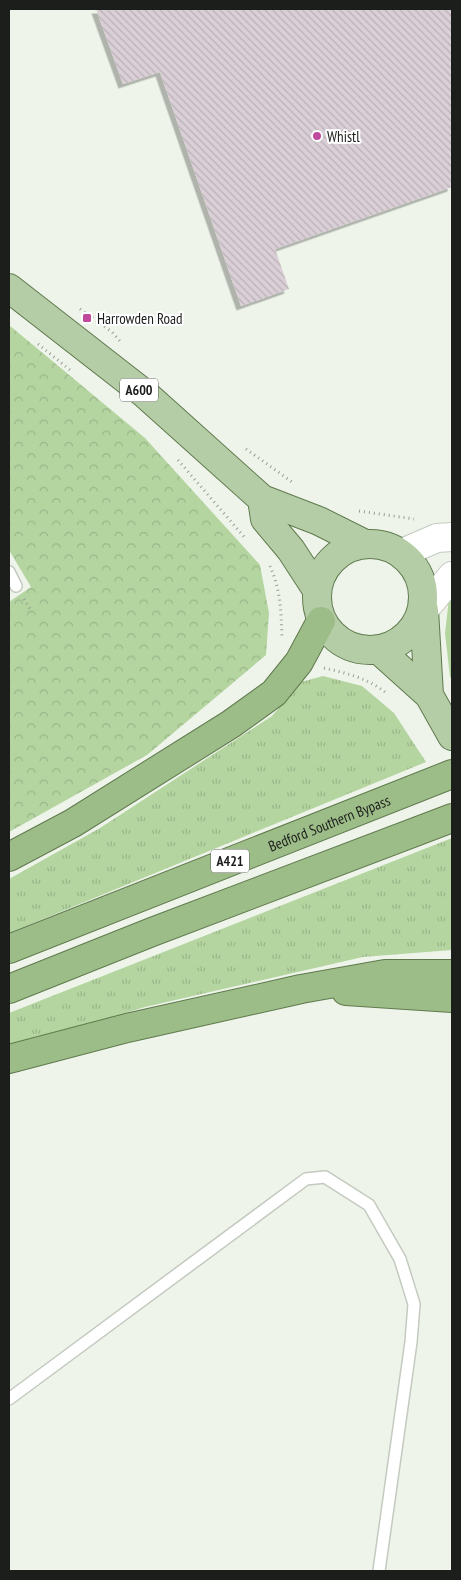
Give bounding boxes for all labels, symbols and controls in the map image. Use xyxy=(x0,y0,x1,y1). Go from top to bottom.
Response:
place label: Whistl xyxy=(327,127,360,146)
marker: Whistl xyxy=(311,130,323,142)
place label: Harrowden Road xyxy=(97,309,183,328)
marker: Harrowden Road xyxy=(81,312,93,324)
road number: A600 xyxy=(120,378,158,402)
street label: Bedford Southern Bypass xyxy=(265,790,393,855)
road number: A421 xyxy=(211,849,249,872)

